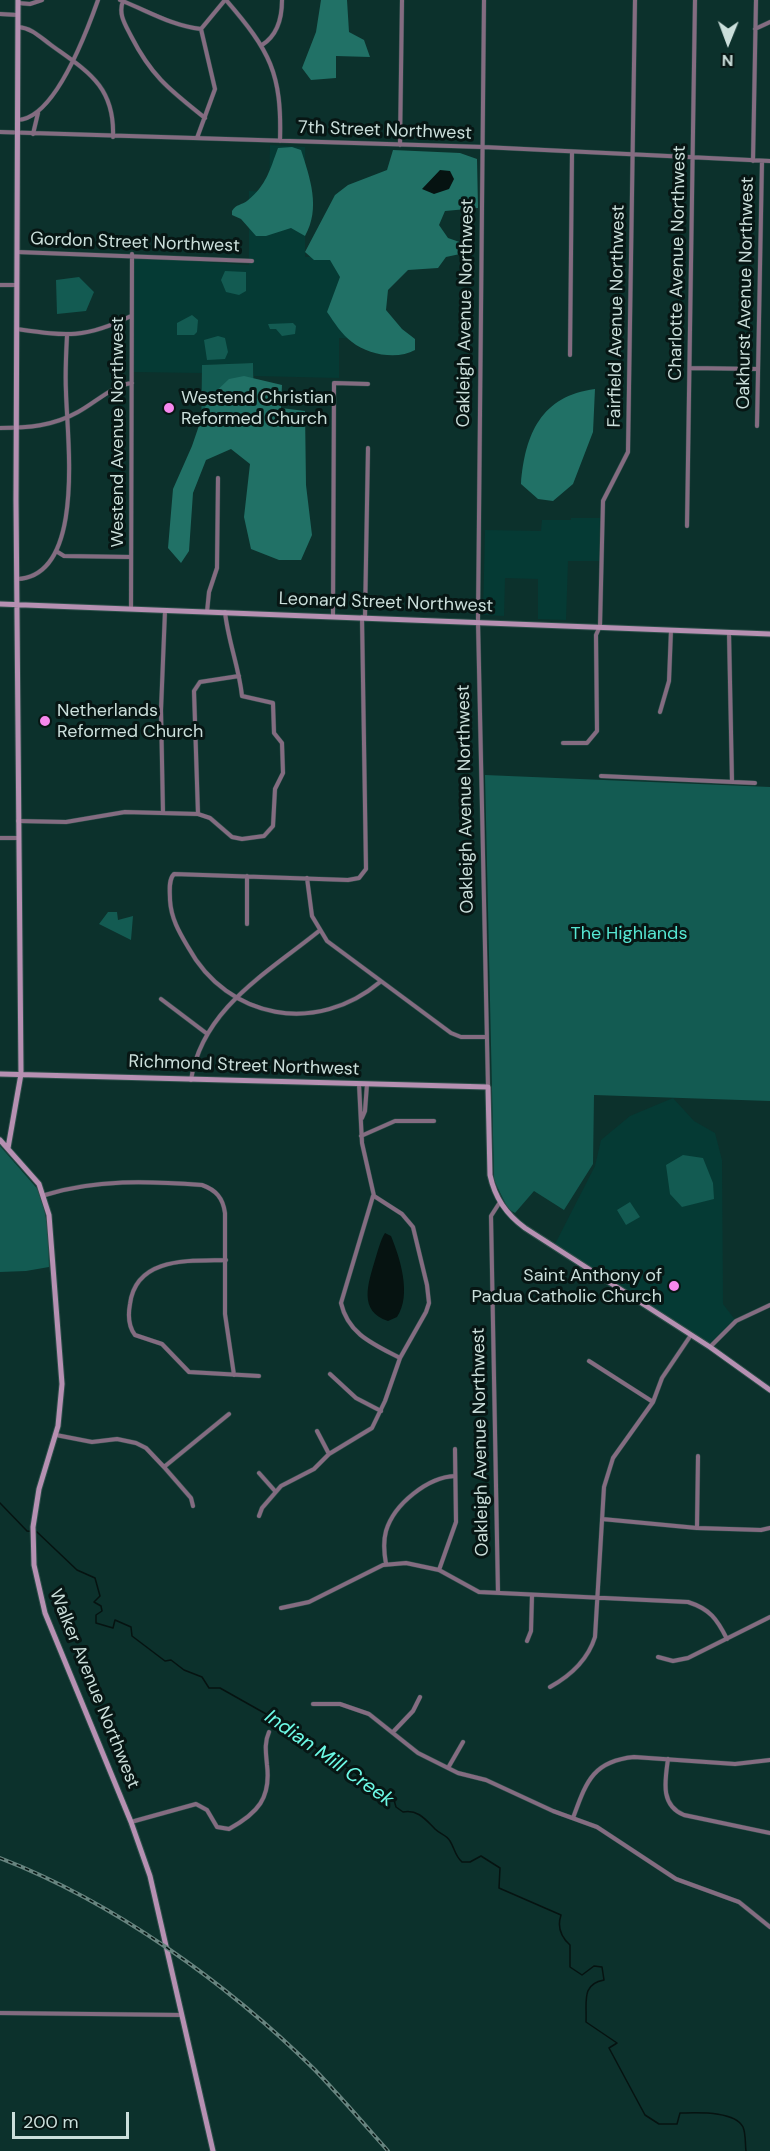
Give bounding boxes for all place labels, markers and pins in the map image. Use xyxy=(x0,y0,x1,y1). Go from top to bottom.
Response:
place label: Westend Christian Reformed Church xyxy=(181,387,334,430)
marker: Westend Christian Reformed Church xyxy=(162,401,176,415)
place label: Netherlands Reformed Church xyxy=(57,700,203,742)
marker: Netherlands Reformed Church xyxy=(38,714,52,728)
place label: Saint Anthony of Padua Catholic Church xyxy=(472,1265,662,1308)
marker: Saint Anthony of Padua Catholic Church xyxy=(667,1279,681,1293)

